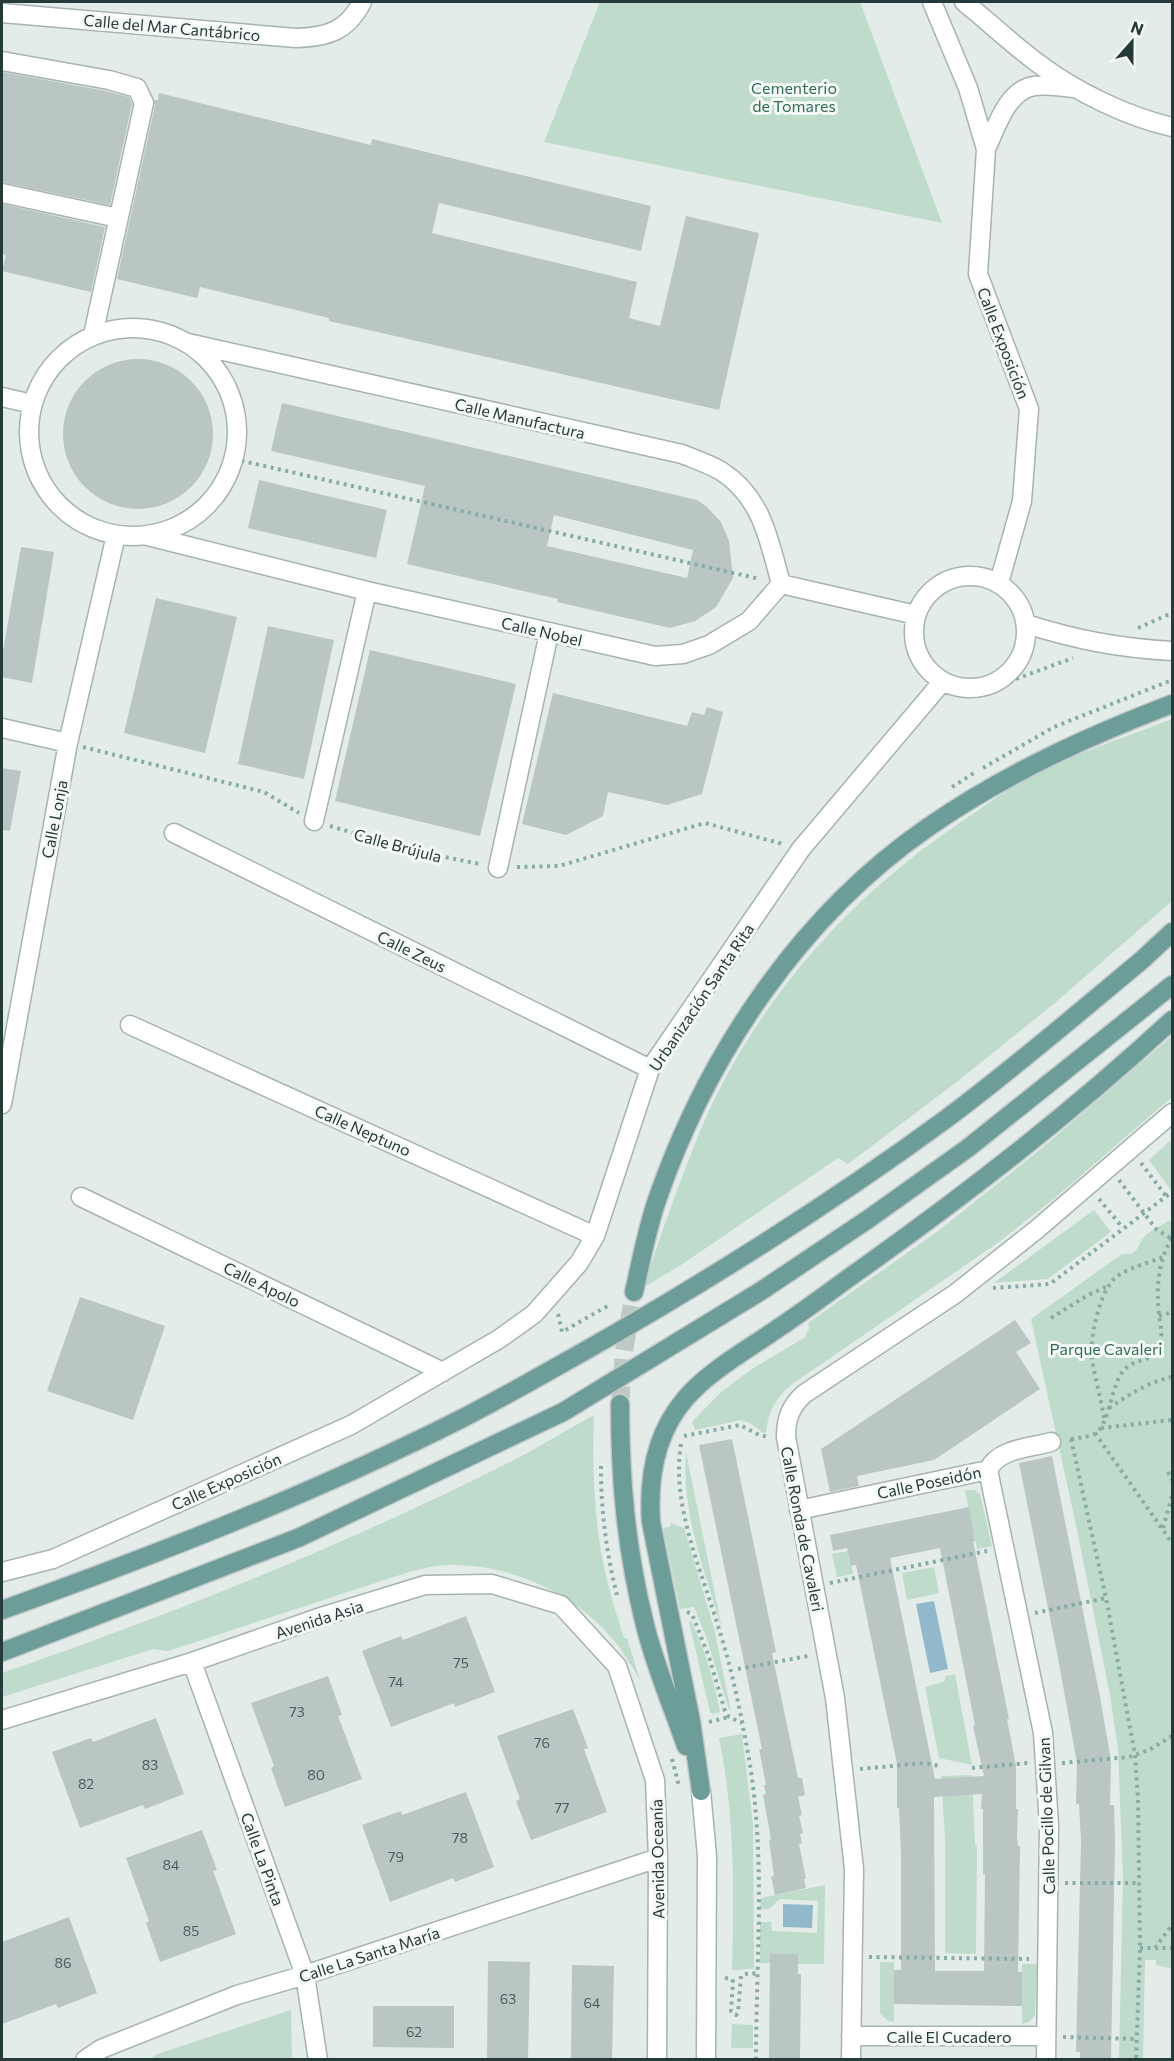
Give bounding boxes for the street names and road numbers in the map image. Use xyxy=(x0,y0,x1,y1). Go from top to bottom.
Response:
street label: Calle del Mar Cantábrico xyxy=(83,10,261,44)
street label: Calle Exposición xyxy=(974,285,1034,401)
street label: Calle Manufactura xyxy=(453,394,587,442)
street label: Calle Nobel xyxy=(500,612,584,650)
street label: Calle Lonja xyxy=(37,778,71,860)
street label: Calle Brújula xyxy=(352,824,444,866)
street label: Urbanización Santa Rita xyxy=(644,920,758,1074)
street label: Calle Zeus xyxy=(374,926,450,976)
street label: Calle Neptuno xyxy=(312,1100,414,1160)
street label: Calle Apolo xyxy=(221,1257,303,1311)
street label: Calle Ronda de Cavaleri xyxy=(778,1445,828,1613)
street label: Calle Exposición xyxy=(168,1448,284,1514)
street label: Calle Poseidón xyxy=(875,1462,983,1502)
street label: Avenida Asia xyxy=(273,1596,365,1642)
street label: Calle Pocillo de Gilvan xyxy=(1034,1737,1058,1895)
street label: Avenida Oceanía xyxy=(646,1799,668,1919)
street label: Calle La Pinta xyxy=(237,1810,289,1908)
street label: Calle La Santa María xyxy=(296,1922,442,1986)
street label: Calle El Cucadero xyxy=(886,2027,1012,2046)

